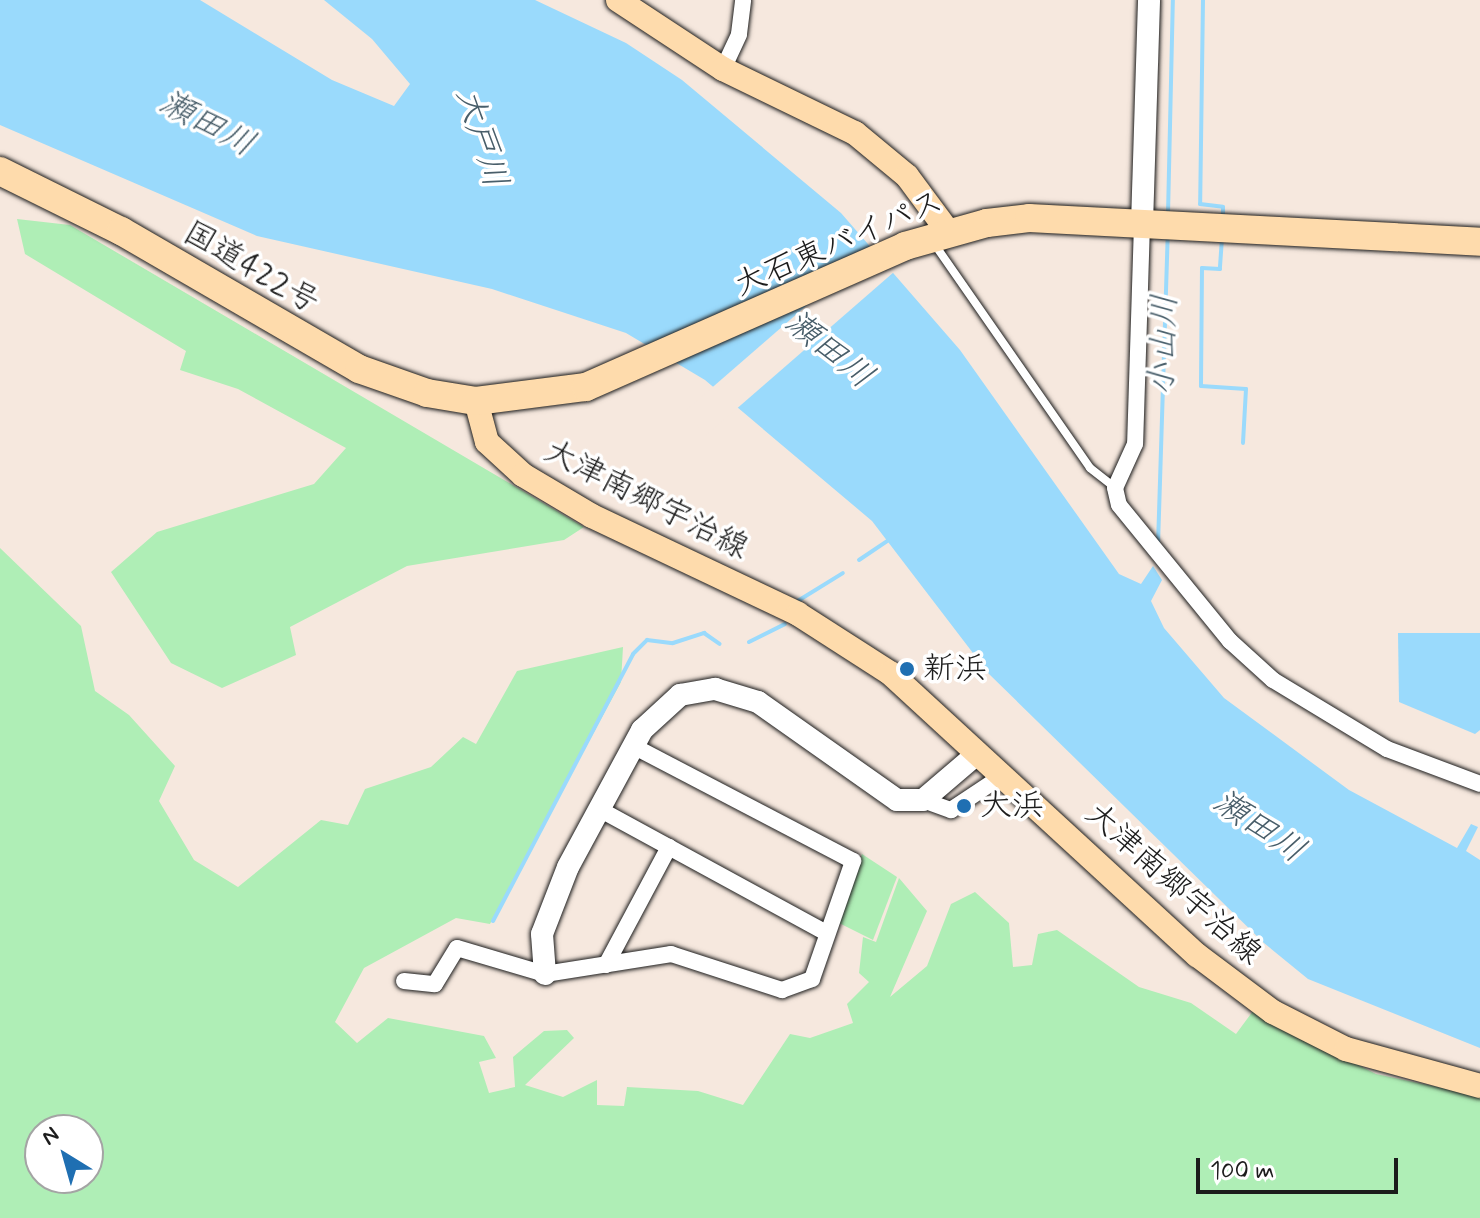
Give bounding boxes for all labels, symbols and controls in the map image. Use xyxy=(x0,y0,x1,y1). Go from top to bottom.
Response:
water label: 瀬田川 xyxy=(152,82,262,166)
water label: 大戸川 xyxy=(447,83,515,193)
street label: 大石東バイパス xyxy=(728,183,950,305)
street label: 国道422号 xyxy=(176,214,326,322)
water label: 小山川 xyxy=(1142,293,1186,397)
water label: 瀬田川 xyxy=(777,302,881,398)
street label: 大津南郷宇治線 xyxy=(537,432,755,568)
place label: 新浜 xyxy=(923,650,987,688)
marker: 新浜 xyxy=(898,660,916,678)
water label: 瀬田川 xyxy=(1205,782,1313,872)
place label: 大浜 xyxy=(980,787,1044,825)
street label: 大津南郷宇治線 xyxy=(1077,795,1269,973)
marker: 大浜 xyxy=(955,797,973,815)
north arrow xyxy=(24,1114,104,1194)
text: N xyxy=(36,1121,65,1152)
scale bar xyxy=(1200,1142,1402,1192)
text: 100 m xyxy=(1210,1156,1274,1187)

